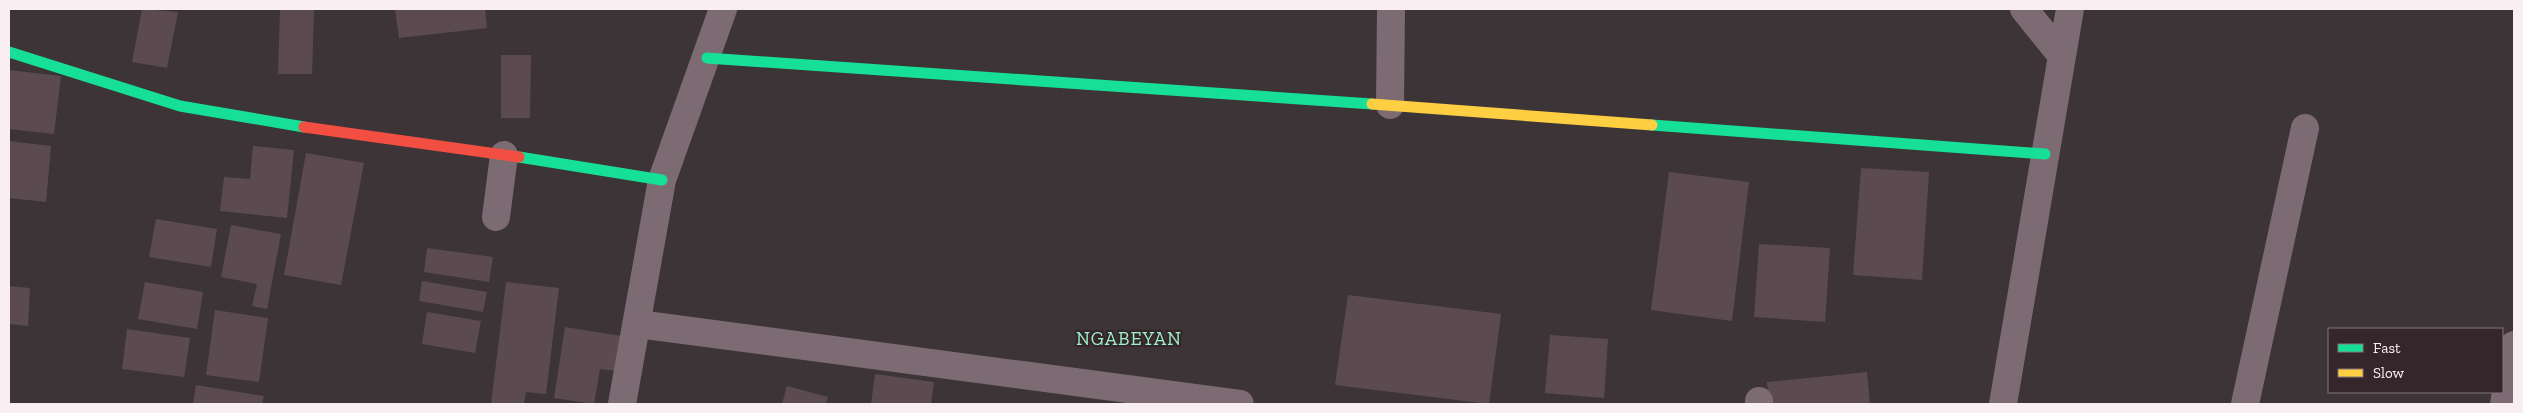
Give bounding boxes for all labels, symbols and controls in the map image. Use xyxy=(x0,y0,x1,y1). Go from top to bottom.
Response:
district label: NGABEYAN xyxy=(1076,327,1182,350)
legend xyxy=(2328,328,2503,393)
text: Fast xyxy=(2373,339,2401,357)
text: Slow xyxy=(2373,364,2405,382)

